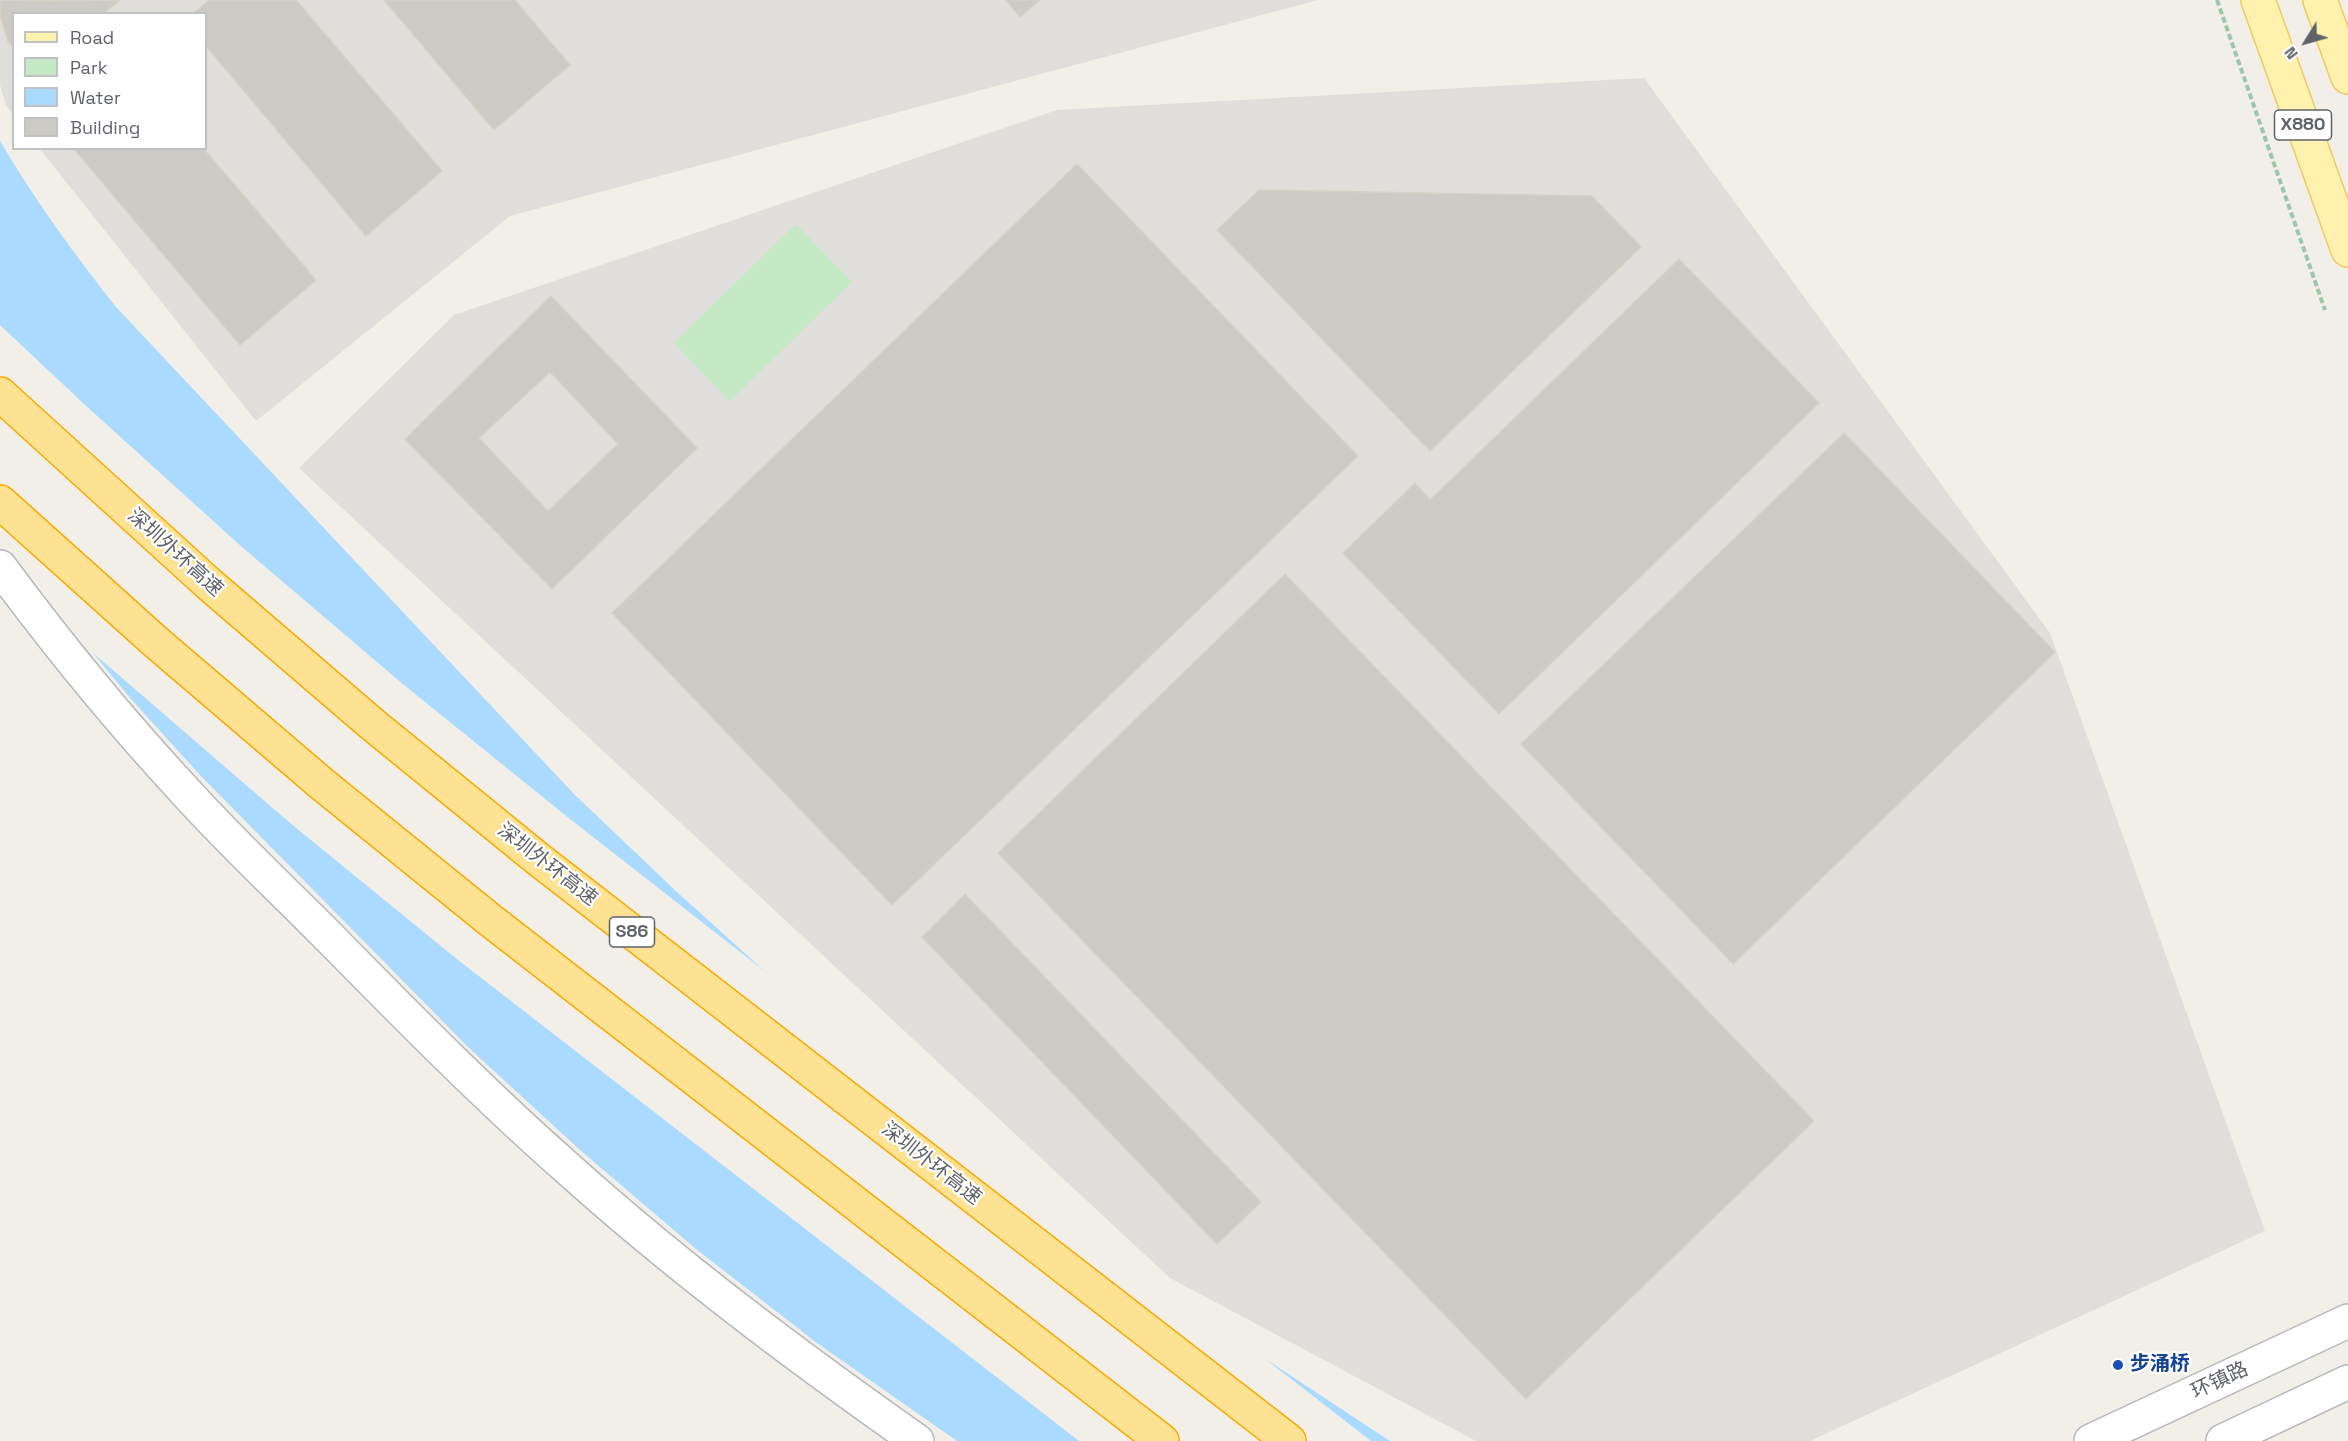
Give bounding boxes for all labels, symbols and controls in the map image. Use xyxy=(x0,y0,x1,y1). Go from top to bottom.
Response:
legend xyxy=(12,12,207,150)
north arrow xyxy=(2276,12,2336,72)
text: Road xyxy=(70,26,114,49)
text: N xyxy=(2280,43,2303,64)
text: Park xyxy=(70,56,107,79)
text: Water xyxy=(70,86,121,109)
road number: X880 xyxy=(2274,110,2332,140)
text: Building xyxy=(70,116,140,139)
street label: 深圳外环高速 xyxy=(122,504,228,602)
street label: 深圳外环高速 xyxy=(492,819,602,911)
road number: S86 xyxy=(610,917,654,947)
street label: 深圳外环高速 xyxy=(876,1118,986,1210)
place label: 步涌桥 xyxy=(2130,1353,2190,1377)
street label: 环镇路 xyxy=(2188,1357,2252,1405)
marker: 步涌桥 xyxy=(2111,1358,2125,1372)

